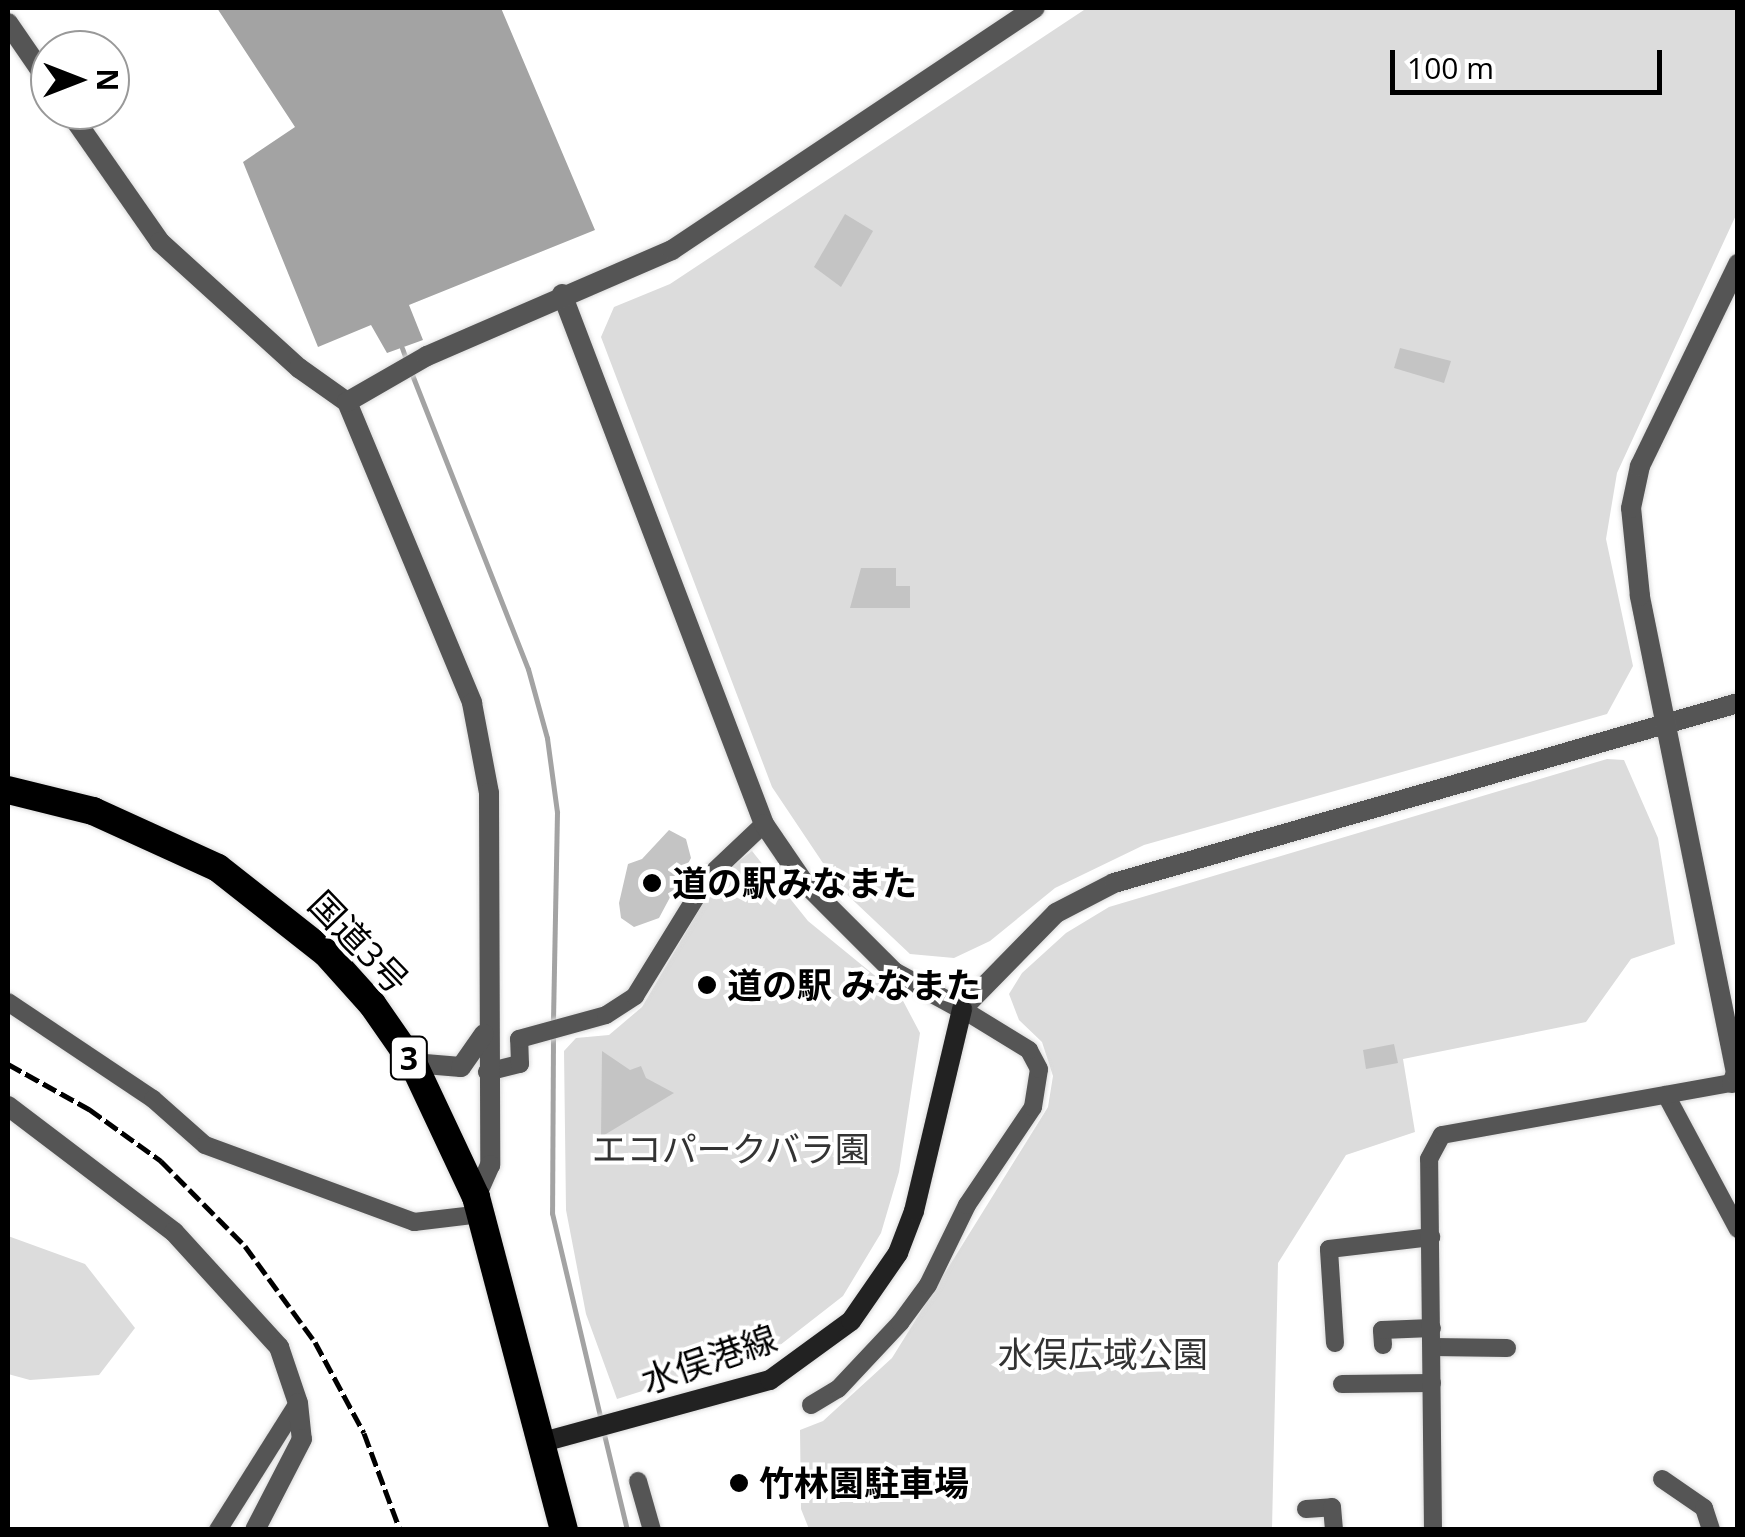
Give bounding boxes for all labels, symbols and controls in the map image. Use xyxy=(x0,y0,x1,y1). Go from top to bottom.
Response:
north arrow xyxy=(30,30,130,130)
scale bar xyxy=(1395,30,1668,92)
text: 100 m xyxy=(1407,47,1494,88)
text: N xyxy=(89,69,127,91)
place label: 道の駅みなまた xyxy=(672,862,917,904)
marker: 道の駅みなまた xyxy=(641,872,663,894)
street label: 国道3号 xyxy=(300,882,418,1002)
place label: 道の駅 みなまた xyxy=(727,964,981,1006)
marker: 道の駅 みなまた xyxy=(696,974,718,996)
road number: 3 xyxy=(389,1031,429,1085)
park label: エコパークバラ園 xyxy=(591,1128,871,1170)
street label: 水俣港線 xyxy=(636,1316,782,1402)
park label: 水俣広域公園 xyxy=(998,1333,1208,1375)
place label: 竹林園駐車場 xyxy=(759,1462,969,1504)
marker: 竹林園駐車場 xyxy=(728,1472,750,1494)

